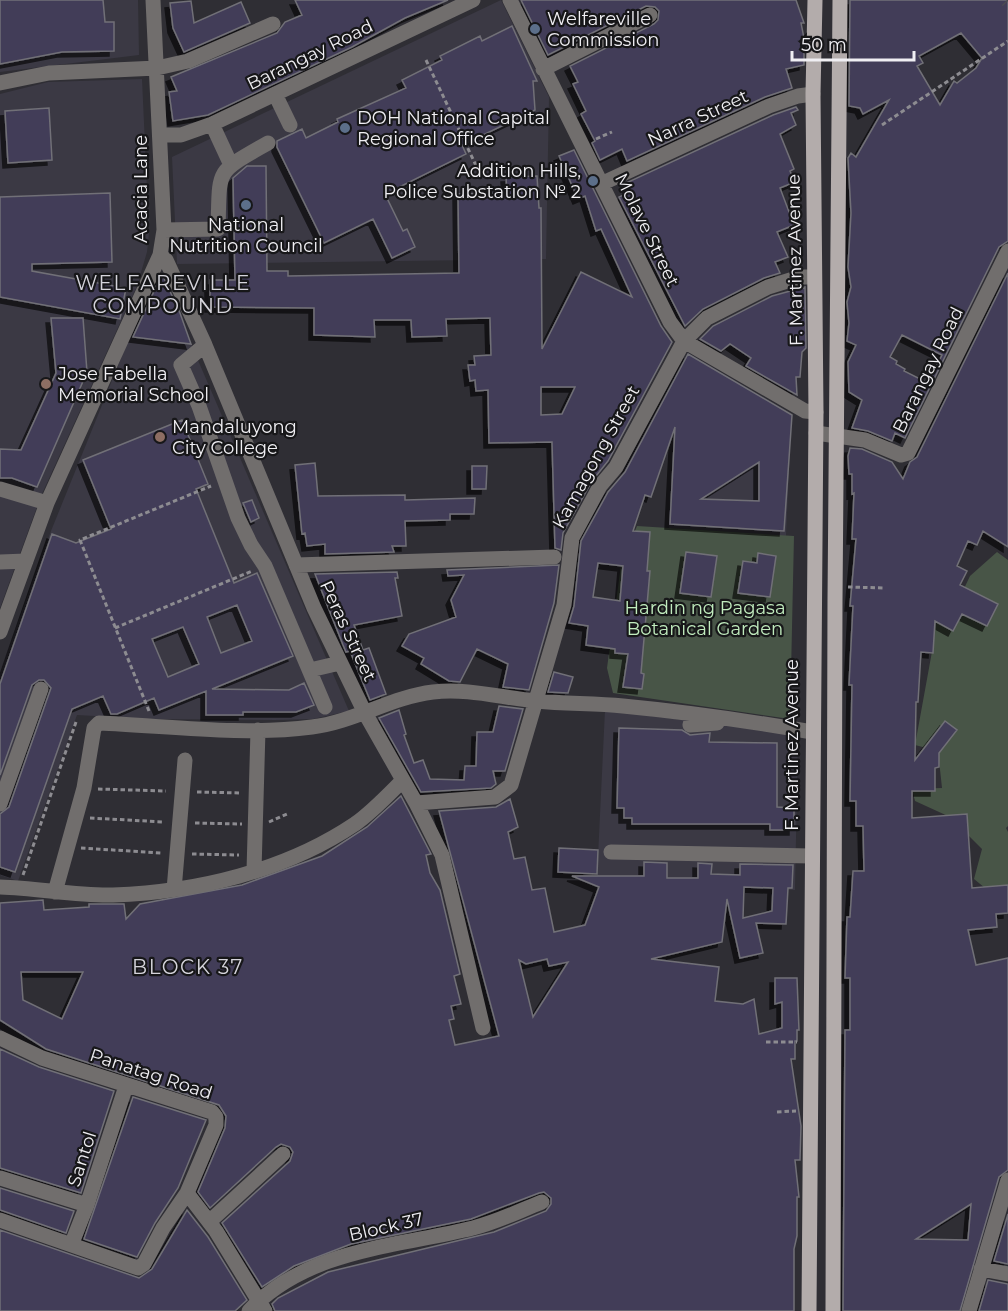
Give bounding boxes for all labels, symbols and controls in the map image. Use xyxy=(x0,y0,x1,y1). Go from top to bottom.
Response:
place label: Welfareville Commission xyxy=(547,8,660,51)
street label: Barangay Road xyxy=(243,15,377,95)
marker: Welfareville Commission xyxy=(528,22,542,36)
scale bar xyxy=(792,24,914,62)
text: 50 m xyxy=(801,34,847,56)
street label: Narra Street xyxy=(644,85,752,151)
place label: DOH National Capital Regional Office xyxy=(357,107,550,150)
marker: DOH National Capital Regional Office xyxy=(338,121,352,135)
street label: Acacia Lane xyxy=(130,135,152,243)
place label: Addition Hills, Police Substation № 2 xyxy=(383,160,581,203)
street label: Molave Street xyxy=(610,170,684,290)
marker: Addition Hills, Police Substation № 2 xyxy=(586,174,600,188)
street label: F. Martinez Avenue xyxy=(782,174,807,346)
marker: National Nutrition Council xyxy=(239,198,253,212)
place label: National Nutrition Council xyxy=(169,214,323,257)
district label: WELFAREVILLE COMPOUND xyxy=(75,271,251,318)
street label: Barangay Road xyxy=(888,303,968,437)
place label: Jose Fabella Memorial School xyxy=(57,363,209,406)
marker: Jose Fabella Memorial School xyxy=(39,377,53,391)
street label: Kamagong Street xyxy=(548,382,644,532)
place label: Mandaluyong City College xyxy=(172,416,297,459)
marker: Mandaluyong City College xyxy=(153,430,167,444)
street label: Peras Street xyxy=(315,577,381,685)
park label: Hardin ng Pagasa Botanical Garden xyxy=(624,597,786,640)
street label: F. Martinez Avenue xyxy=(781,659,803,831)
district label: BLOCK 37 xyxy=(132,955,244,979)
street label: Panatag Road xyxy=(87,1044,215,1104)
street label: Santol xyxy=(63,1129,101,1189)
street label: Block 37 xyxy=(347,1208,425,1246)

